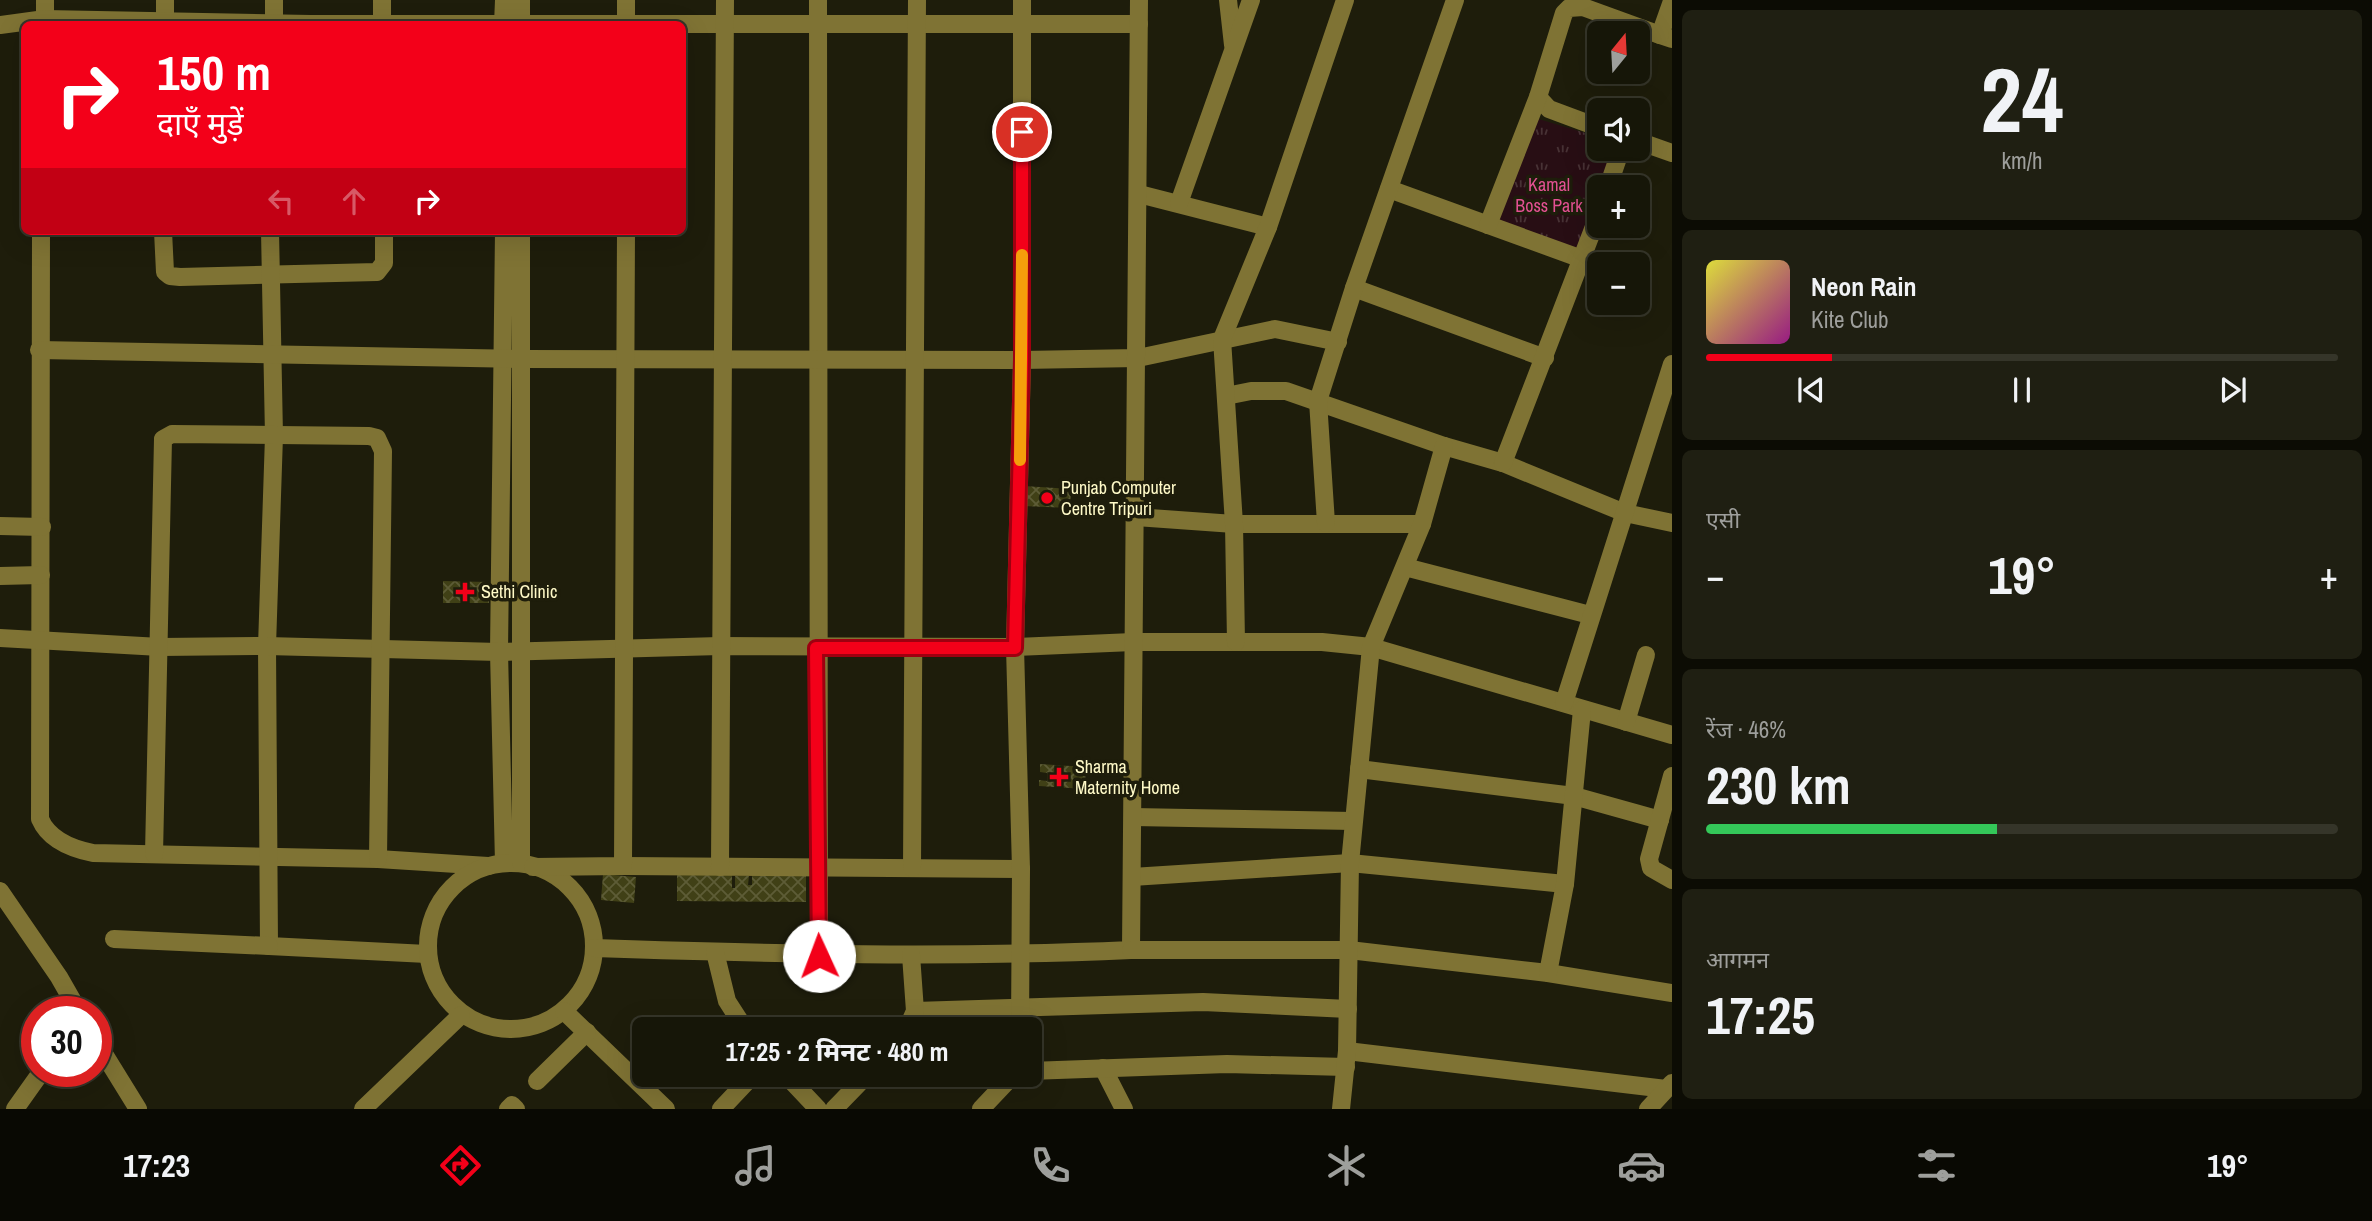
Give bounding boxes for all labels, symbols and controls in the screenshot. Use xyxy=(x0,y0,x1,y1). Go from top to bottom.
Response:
north arrow xyxy=(1587,21,1650,84)
map controls xyxy=(1587,21,1650,315)
text: 24 xyxy=(1981,38,2064,160)
text: 150 m xyxy=(157,39,271,105)
icon: right xyxy=(42,49,133,140)
button: sound xyxy=(1587,98,1650,161)
text: दाएँ मुड़ें xyxy=(157,102,244,145)
pin xyxy=(992,102,1052,162)
icon: arrive xyxy=(1003,113,1041,151)
text: km/h xyxy=(2002,145,2042,176)
park label: Kamal Boss Park xyxy=(1515,172,1583,218)
button: + xyxy=(1587,175,1650,238)
icon: left xyxy=(262,182,300,220)
icon: ahead xyxy=(335,182,373,220)
icon: right xyxy=(408,182,446,220)
button: − xyxy=(1587,252,1650,315)
text: Neon Rain xyxy=(1811,269,1916,304)
text: Kite Club xyxy=(1811,304,1889,335)
icon: previous xyxy=(1792,371,1830,409)
icon: pause xyxy=(2003,371,2041,409)
icon: next xyxy=(2214,371,2252,409)
place label: Punjab Computer Centre Tripuri xyxy=(1061,475,1176,521)
marker: Punjab Computer Centre Tripuri xyxy=(1039,490,1055,506)
text: एसी xyxy=(1706,504,1740,535)
text: 19° xyxy=(1988,540,2056,610)
text: − xyxy=(1706,550,1724,601)
text: + xyxy=(2320,550,2338,601)
place label: Sethi Clinic xyxy=(481,579,557,604)
marker: Sethi Clinic xyxy=(455,582,475,602)
text: रेंज · 46% xyxy=(1706,714,1786,745)
text: 230 km xyxy=(1706,750,1851,820)
place label: Sharma Maternity Home xyxy=(1075,754,1180,800)
marker: Sharma Maternity Home xyxy=(1049,767,1069,787)
position arrow xyxy=(782,919,856,993)
text: आगमन xyxy=(1706,944,1769,975)
text: 17:25 xyxy=(1706,980,1815,1050)
speed limit sign: 30 xyxy=(21,996,112,1087)
text: 17:25 · 2 मिनट · 480 m xyxy=(726,1034,948,1069)
icon: directions xyxy=(436,1141,485,1190)
icon: music xyxy=(731,1141,780,1190)
icon: phone xyxy=(1026,1141,1075,1190)
icon: climate xyxy=(1322,1141,1371,1190)
icon: car xyxy=(1617,1141,1666,1190)
icon: filters xyxy=(1912,1141,1961,1190)
text: 17:23 xyxy=(123,1144,190,1187)
text: 19° xyxy=(2207,1144,2249,1187)

